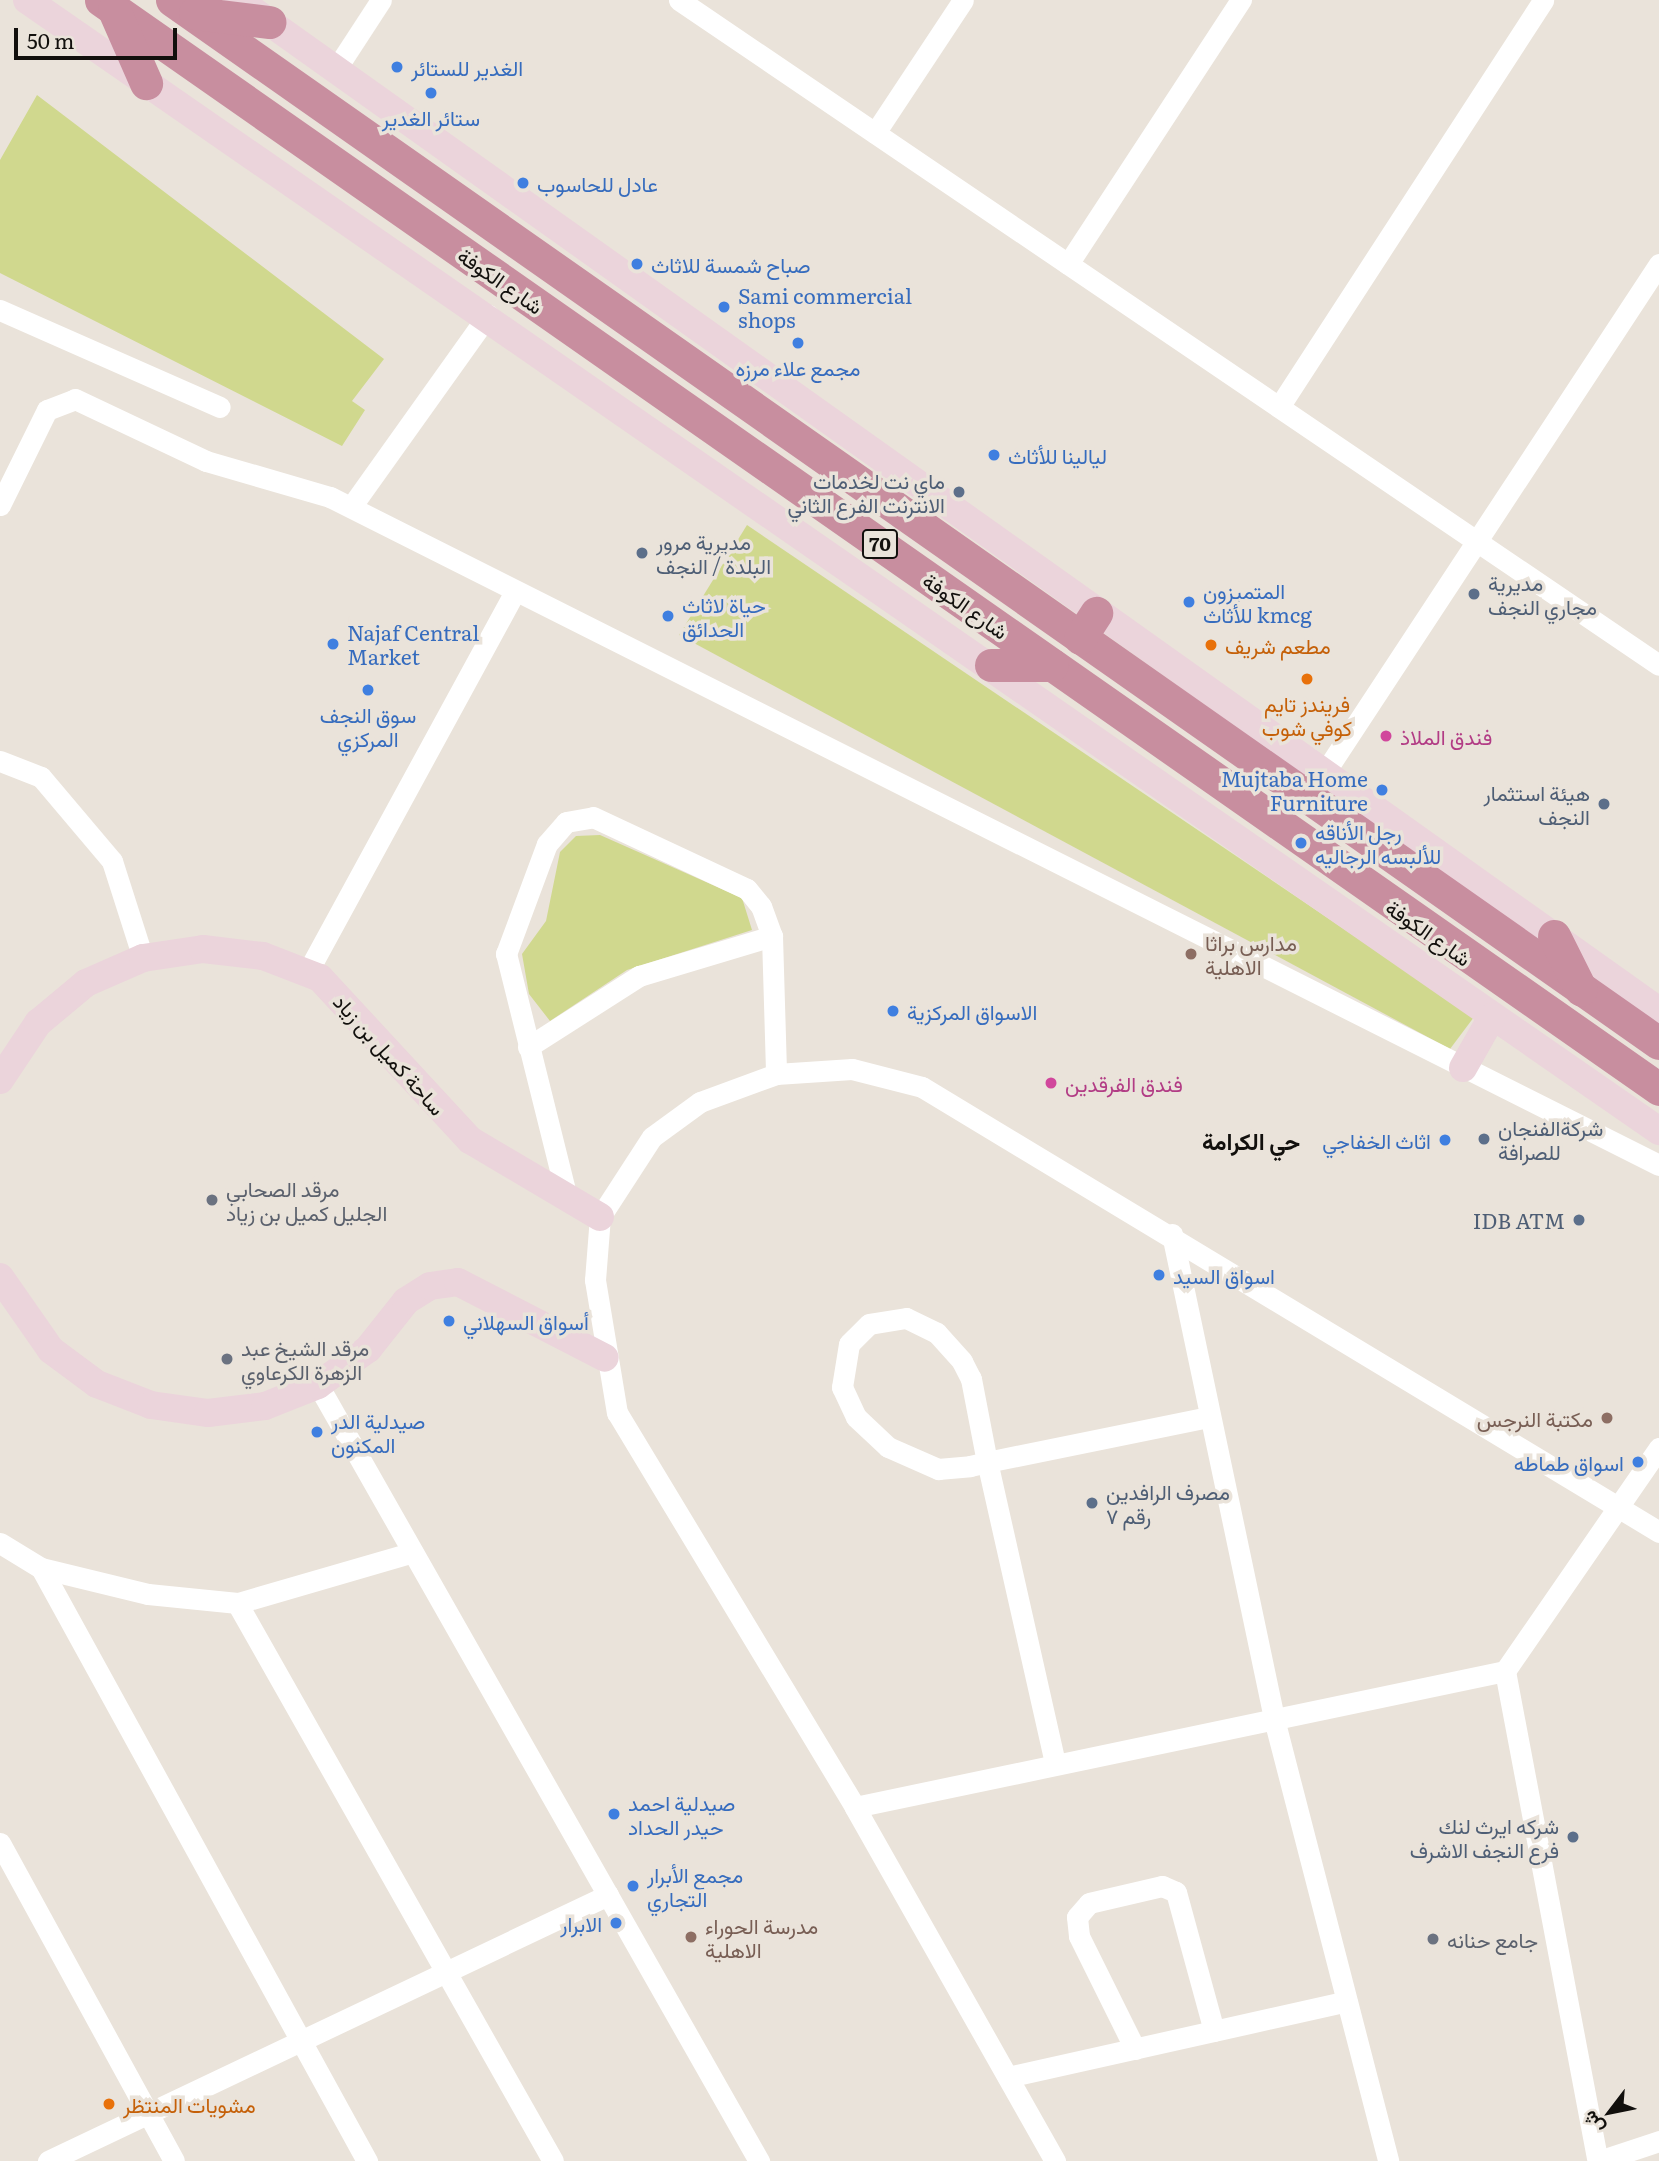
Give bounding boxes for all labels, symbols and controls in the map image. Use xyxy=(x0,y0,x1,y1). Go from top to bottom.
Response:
scale bar xyxy=(18,14,180,58)
text: 50 m xyxy=(27,24,74,55)
place label: الغدير للستائر xyxy=(411,54,523,80)
marker: الغدير للستائر xyxy=(389,59,405,75)
marker: ستائر الغدير xyxy=(423,85,439,101)
place label: ستائر الغدير xyxy=(382,104,480,130)
place label: عادل للحاسوب xyxy=(537,170,658,196)
marker: عادل للحاسوب xyxy=(515,175,531,191)
street label: شارع الكوفة xyxy=(454,242,548,318)
place label: صباح شمسة للاثاث xyxy=(651,251,811,277)
marker: صباح شمسة للاثاث xyxy=(629,256,645,272)
place label: Sami commercial shops xyxy=(738,282,912,332)
marker: Sami commercial shops xyxy=(716,299,732,315)
marker: مجمع علاء مرزه xyxy=(790,335,806,351)
place label: مجمع علاء مرزه xyxy=(736,354,860,380)
place label: ليالينا للأثاث xyxy=(1008,442,1107,468)
marker: ليالينا للأثاث xyxy=(986,447,1002,463)
place label: ماي نت لخدمات الانترنت الفرع الثاني xyxy=(788,467,945,517)
marker: ماي نت لخدمات الانترنت الفرع الثاني xyxy=(951,484,967,500)
place label: مديرية مرور البلدة / النجف xyxy=(656,528,771,578)
road number: 70 xyxy=(861,528,899,559)
marker: مديرية مرور البلدة / النجف xyxy=(634,545,650,561)
street label: شارع الكوفة xyxy=(919,567,1013,643)
place label: مديرية مجاري النجف xyxy=(1488,569,1597,619)
place label: المتميزون للأثاث kmcg xyxy=(1203,577,1312,627)
marker: مديرية مجاري النجف xyxy=(1466,586,1482,602)
place label: حياة لاثاث الحدائق xyxy=(682,591,766,641)
marker: المتميزون للأثاث kmcg xyxy=(1181,594,1197,610)
marker: حياة لاثاث الحدائق xyxy=(660,608,676,624)
place label: Najaf Central Market xyxy=(347,619,479,669)
place label: مطعم شريف xyxy=(1225,632,1331,658)
marker: Najaf Central Market xyxy=(325,636,341,652)
marker: مطعم شريف xyxy=(1203,637,1219,653)
marker: فريندز تايم كوفي شوب xyxy=(1299,671,1315,687)
marker: سوق النجف المركزي xyxy=(360,682,376,698)
place label: فريندز تايم كوفي شوب xyxy=(1262,690,1352,740)
place label: سوق النجف المركزي xyxy=(320,701,416,751)
place label: فندق الملاذ xyxy=(1400,723,1492,749)
marker: فندق الملاذ xyxy=(1378,728,1394,744)
place label: Mujtaba Home Furniture xyxy=(1221,765,1368,815)
place label: هيئة استثمار النجف xyxy=(1483,779,1590,829)
marker: Mujtaba Home Furniture xyxy=(1374,782,1390,798)
marker: هيئة استثمار النجف xyxy=(1596,796,1612,812)
place label: رجل الأناقه للألبسه الرجاليه xyxy=(1315,818,1441,868)
marker: رجل الأناقه للألبسه الرجاليه xyxy=(1293,835,1309,851)
street label: شارع الكوفة xyxy=(1382,894,1476,970)
place label: مدارس براثا الاهلية xyxy=(1205,929,1297,979)
marker: مدارس براثا الاهلية xyxy=(1183,946,1199,962)
street label: ساحة كميل بن زياد xyxy=(329,988,451,1120)
place label: الاسواق المركزية xyxy=(907,998,1037,1024)
marker: الاسواق المركزية xyxy=(885,1003,901,1019)
place label: فندق الفرقدين xyxy=(1065,1070,1183,1096)
marker: فندق الفرقدين xyxy=(1043,1075,1059,1091)
place label: شركةالفنجان للصرافة xyxy=(1498,1114,1603,1164)
district label: حي الكرامة xyxy=(1202,1126,1300,1154)
place label: اثاث الخفاجي xyxy=(1322,1127,1431,1153)
marker: شركةالفنجان للصرافة xyxy=(1476,1131,1492,1147)
marker: اثاث الخفاجي xyxy=(1437,1132,1453,1148)
place label: مرقد الصحابي الجليل كميل بن زياد xyxy=(226,1175,387,1225)
marker: مرقد الصحابي الجليل كميل بن زياد xyxy=(204,1192,220,1208)
place label: IDB ATM xyxy=(1473,1207,1565,1233)
marker: IDB ATM xyxy=(1571,1212,1587,1228)
place label: اسواق السيد xyxy=(1173,1262,1275,1288)
marker: اسواق السيد xyxy=(1151,1267,1167,1283)
place label: أسواق السهلاني xyxy=(463,1308,589,1334)
marker: أسواق السهلاني xyxy=(441,1313,457,1329)
place label: مرقد الشيخ عبد الزهرة الكرعاوي xyxy=(241,1334,369,1384)
marker: مرقد الشيخ عبد الزهرة الكرعاوي xyxy=(219,1351,235,1367)
place label: مكتبة النرجس xyxy=(1477,1405,1593,1431)
place label: صيدلية الدر المكنون xyxy=(331,1407,425,1457)
marker: مكتبة النرجس xyxy=(1599,1410,1615,1426)
marker: صيدلية الدر المكنون xyxy=(309,1424,325,1440)
place label: اسواق طماطه xyxy=(1514,1449,1624,1475)
marker: اسواق طماطه xyxy=(1630,1454,1646,1470)
place label: مصرف الرافدين رقم ٧ xyxy=(1106,1478,1230,1528)
marker: مصرف الرافدين رقم ٧ xyxy=(1084,1495,1100,1511)
place label: صيدلية احمد حيدر الحداد xyxy=(628,1789,735,1839)
marker: صيدلية احمد حيدر الحداد xyxy=(606,1806,622,1822)
place label: شركه ايرث لنك فرع النجف الاشرف xyxy=(1410,1812,1559,1862)
marker: شركه ايرث لنك فرع النجف الاشرف xyxy=(1565,1829,1581,1845)
place label: مجمع الأبرار التجاري xyxy=(647,1861,743,1911)
marker: مجمع الأبرار التجاري xyxy=(625,1878,641,1894)
place label: الابرار xyxy=(560,1910,602,1936)
place label: مدرسة الحوراء الاهلية xyxy=(705,1912,818,1962)
marker: الابرار xyxy=(608,1915,624,1931)
place label: جامع حنانه xyxy=(1447,1926,1538,1952)
marker: مدرسة الحوراء الاهلية xyxy=(683,1929,699,1945)
marker: جامع حنانه xyxy=(1425,1931,1441,1947)
north arrow xyxy=(1575,2077,1645,2147)
place label: مشويات المنتظر xyxy=(123,2091,256,2117)
marker: مشويات المنتظر xyxy=(101,2096,117,2112)
text: ش xyxy=(1574,2106,1610,2140)

